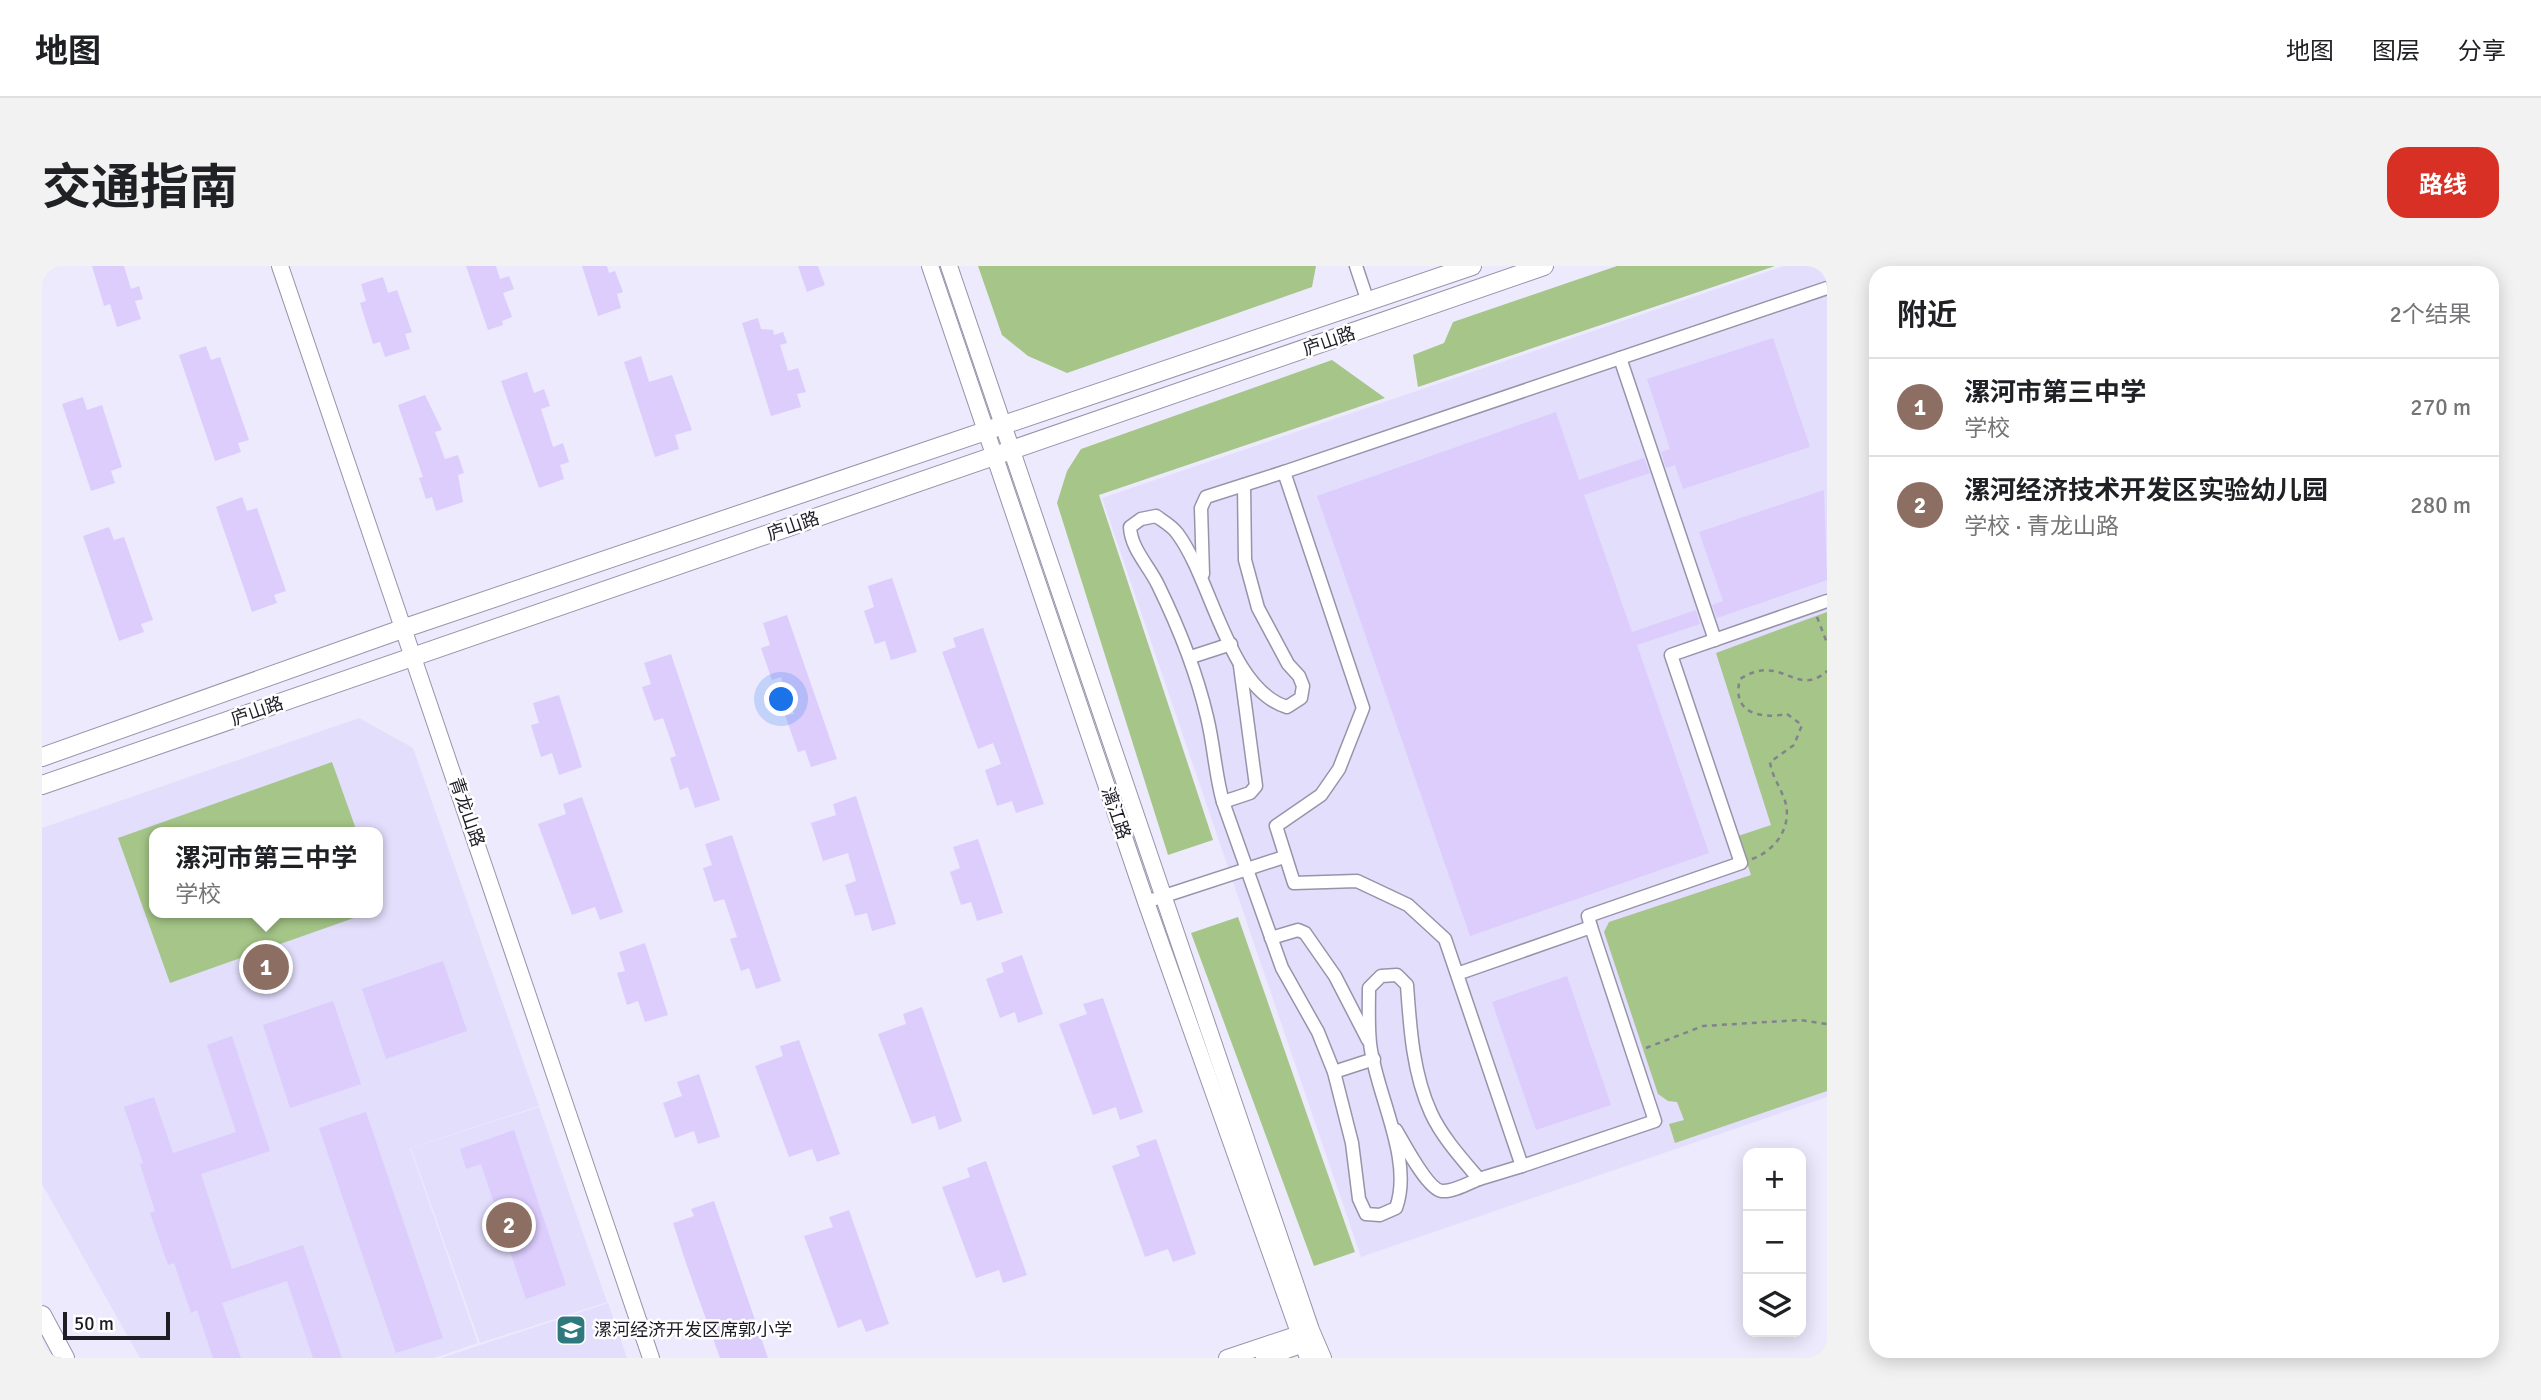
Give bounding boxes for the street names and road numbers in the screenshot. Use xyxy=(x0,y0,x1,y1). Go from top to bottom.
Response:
street label: 庐山路 xyxy=(1300,322,1358,360)
street label: 庐山路 xyxy=(764,507,822,545)
street label: 庐山路 xyxy=(228,692,286,730)
street label: 青龙山路 xyxy=(445,774,489,850)
street label: 漓江路 xyxy=(1097,784,1135,842)

